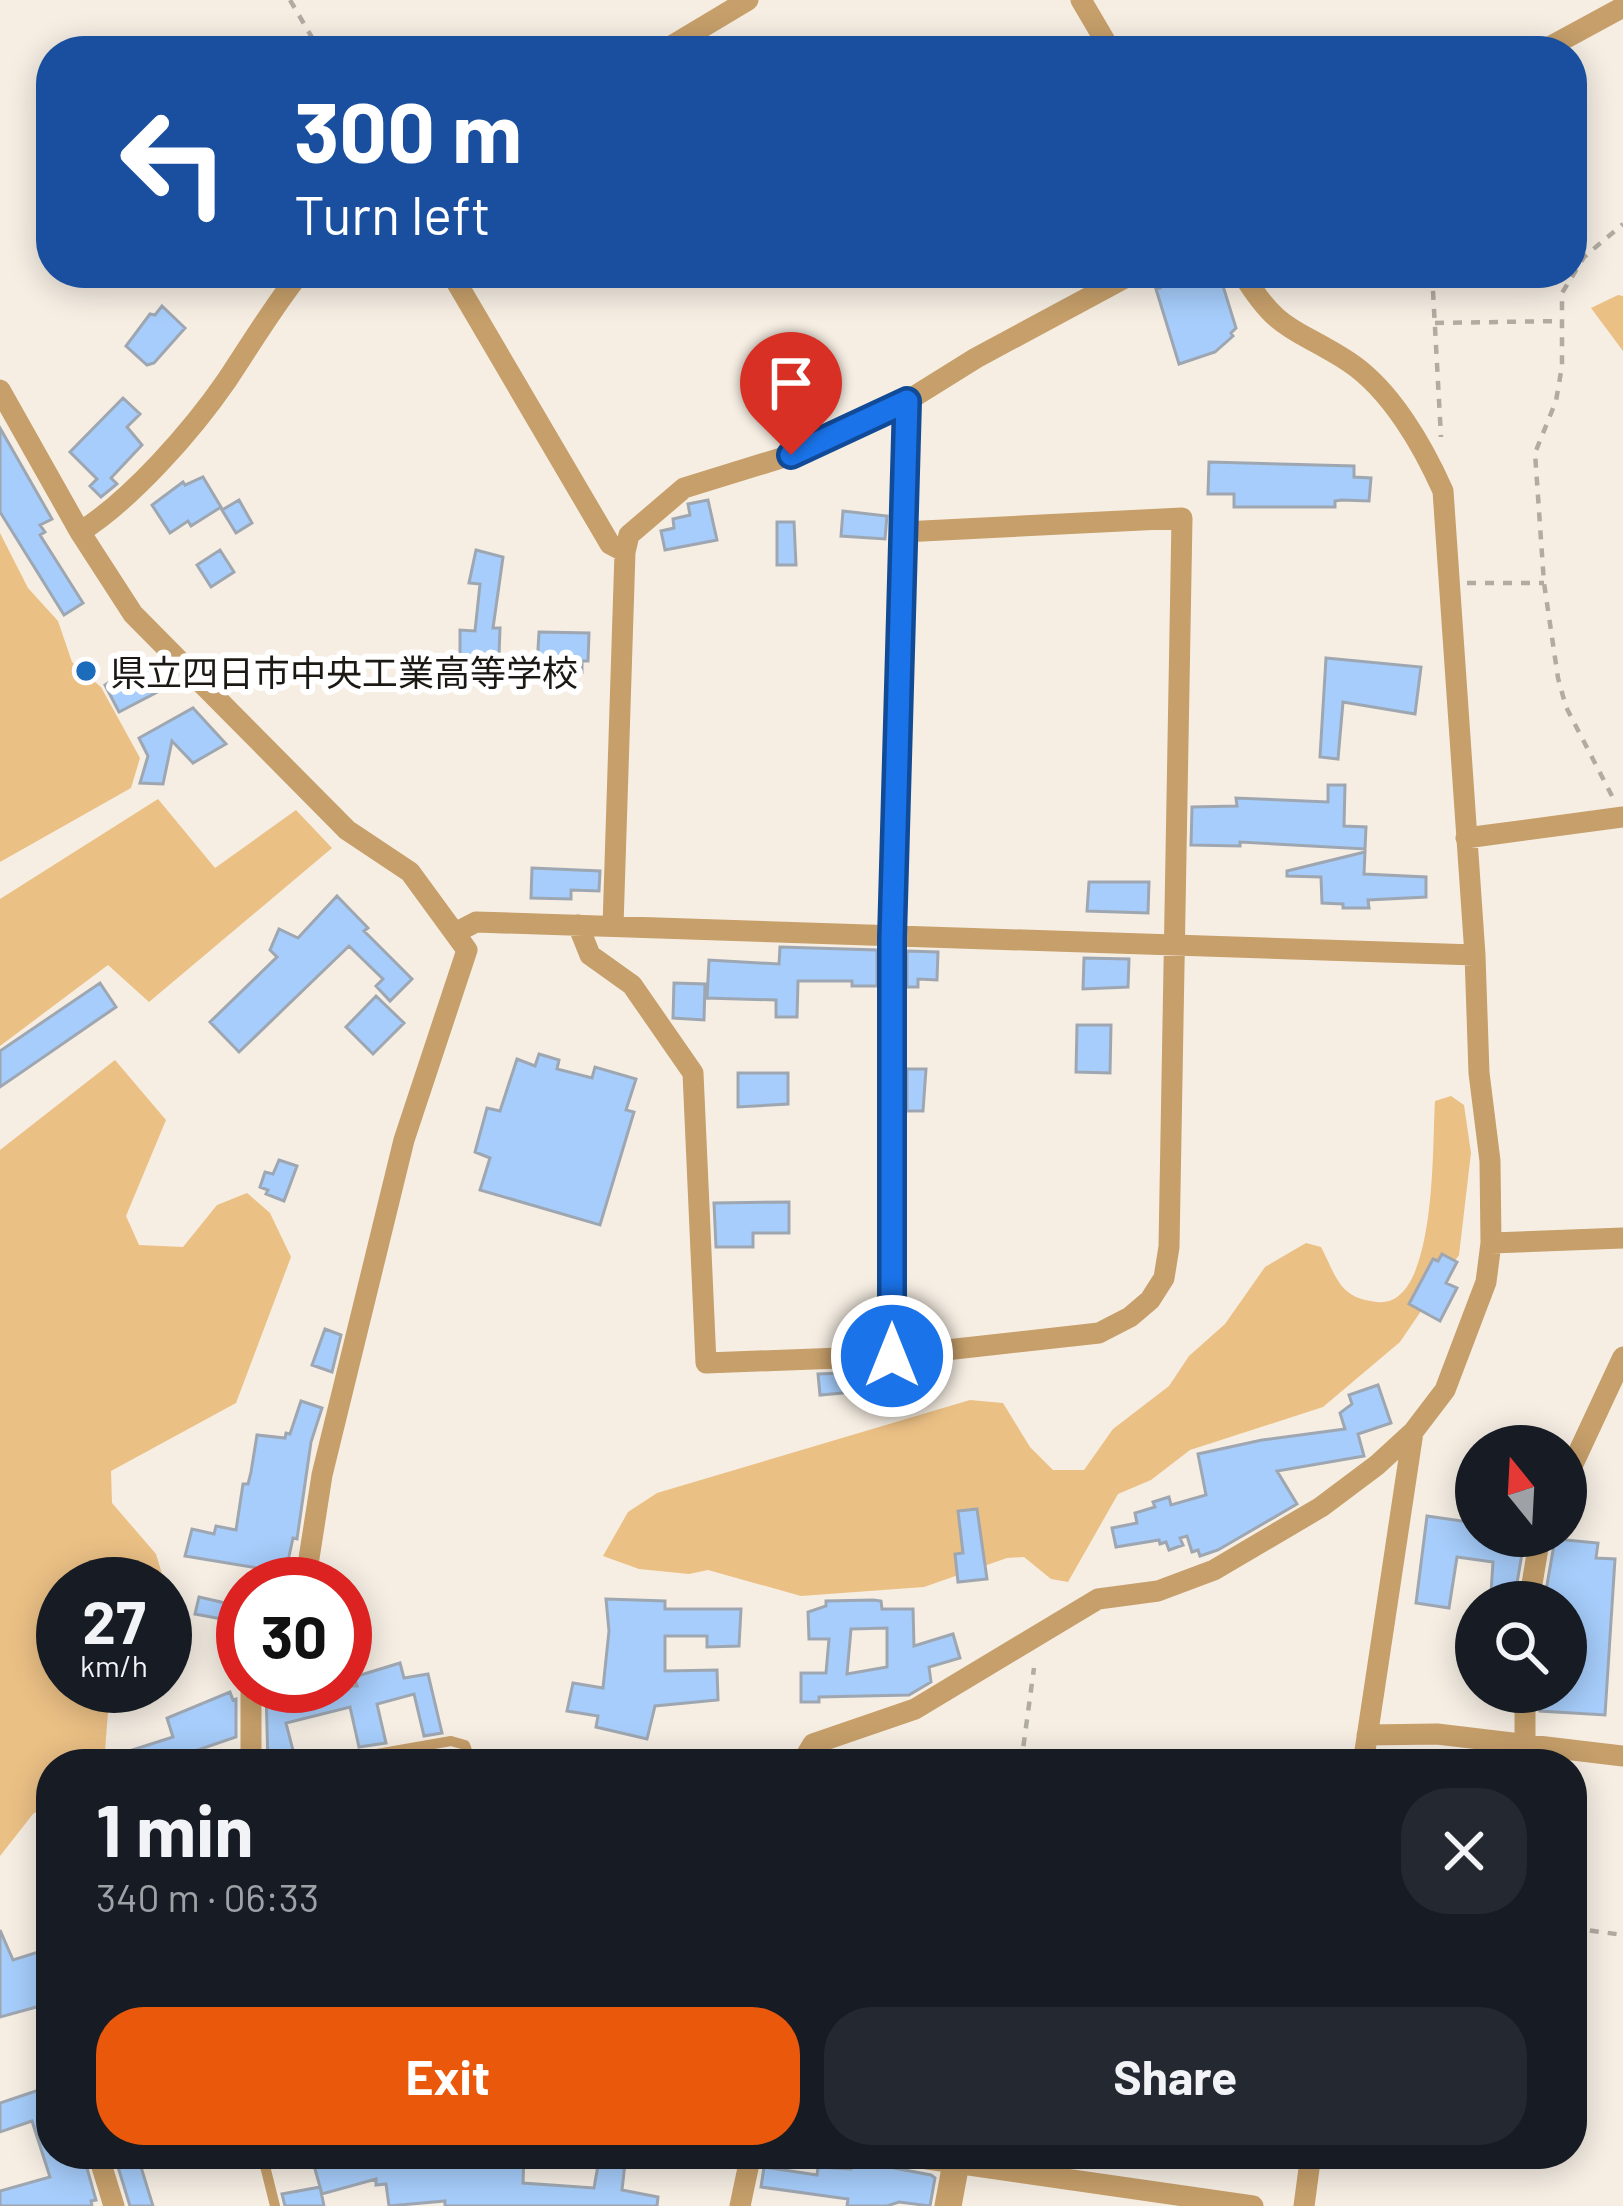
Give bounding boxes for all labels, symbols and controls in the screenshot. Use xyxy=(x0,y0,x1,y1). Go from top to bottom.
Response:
text: 300 m xyxy=(294,79,522,180)
icon: left xyxy=(96,84,252,240)
text: Turn left xyxy=(294,181,491,246)
pin xyxy=(740,332,842,455)
icon: arrive xyxy=(758,350,824,416)
place label: 県立四日市中央工業高等学校 xyxy=(110,650,578,693)
marker: 県立四日市中央工業高等学校 xyxy=(73,658,99,684)
position arrow xyxy=(829,1293,955,1419)
north arrow xyxy=(1455,1425,1587,1557)
map controls xyxy=(1455,1425,1587,1713)
speed limit sign: 30 xyxy=(216,1557,372,1713)
button: search xyxy=(1455,1581,1587,1713)
text: 27 xyxy=(82,1584,146,1656)
text: km/h xyxy=(80,1647,148,1683)
text: 1 min xyxy=(96,1785,254,1871)
button: close xyxy=(1401,1788,1527,1914)
text: 340 m · 06:33 xyxy=(96,1873,319,1920)
button: Exit xyxy=(96,2007,800,2145)
button: Share xyxy=(824,2007,1527,2145)

